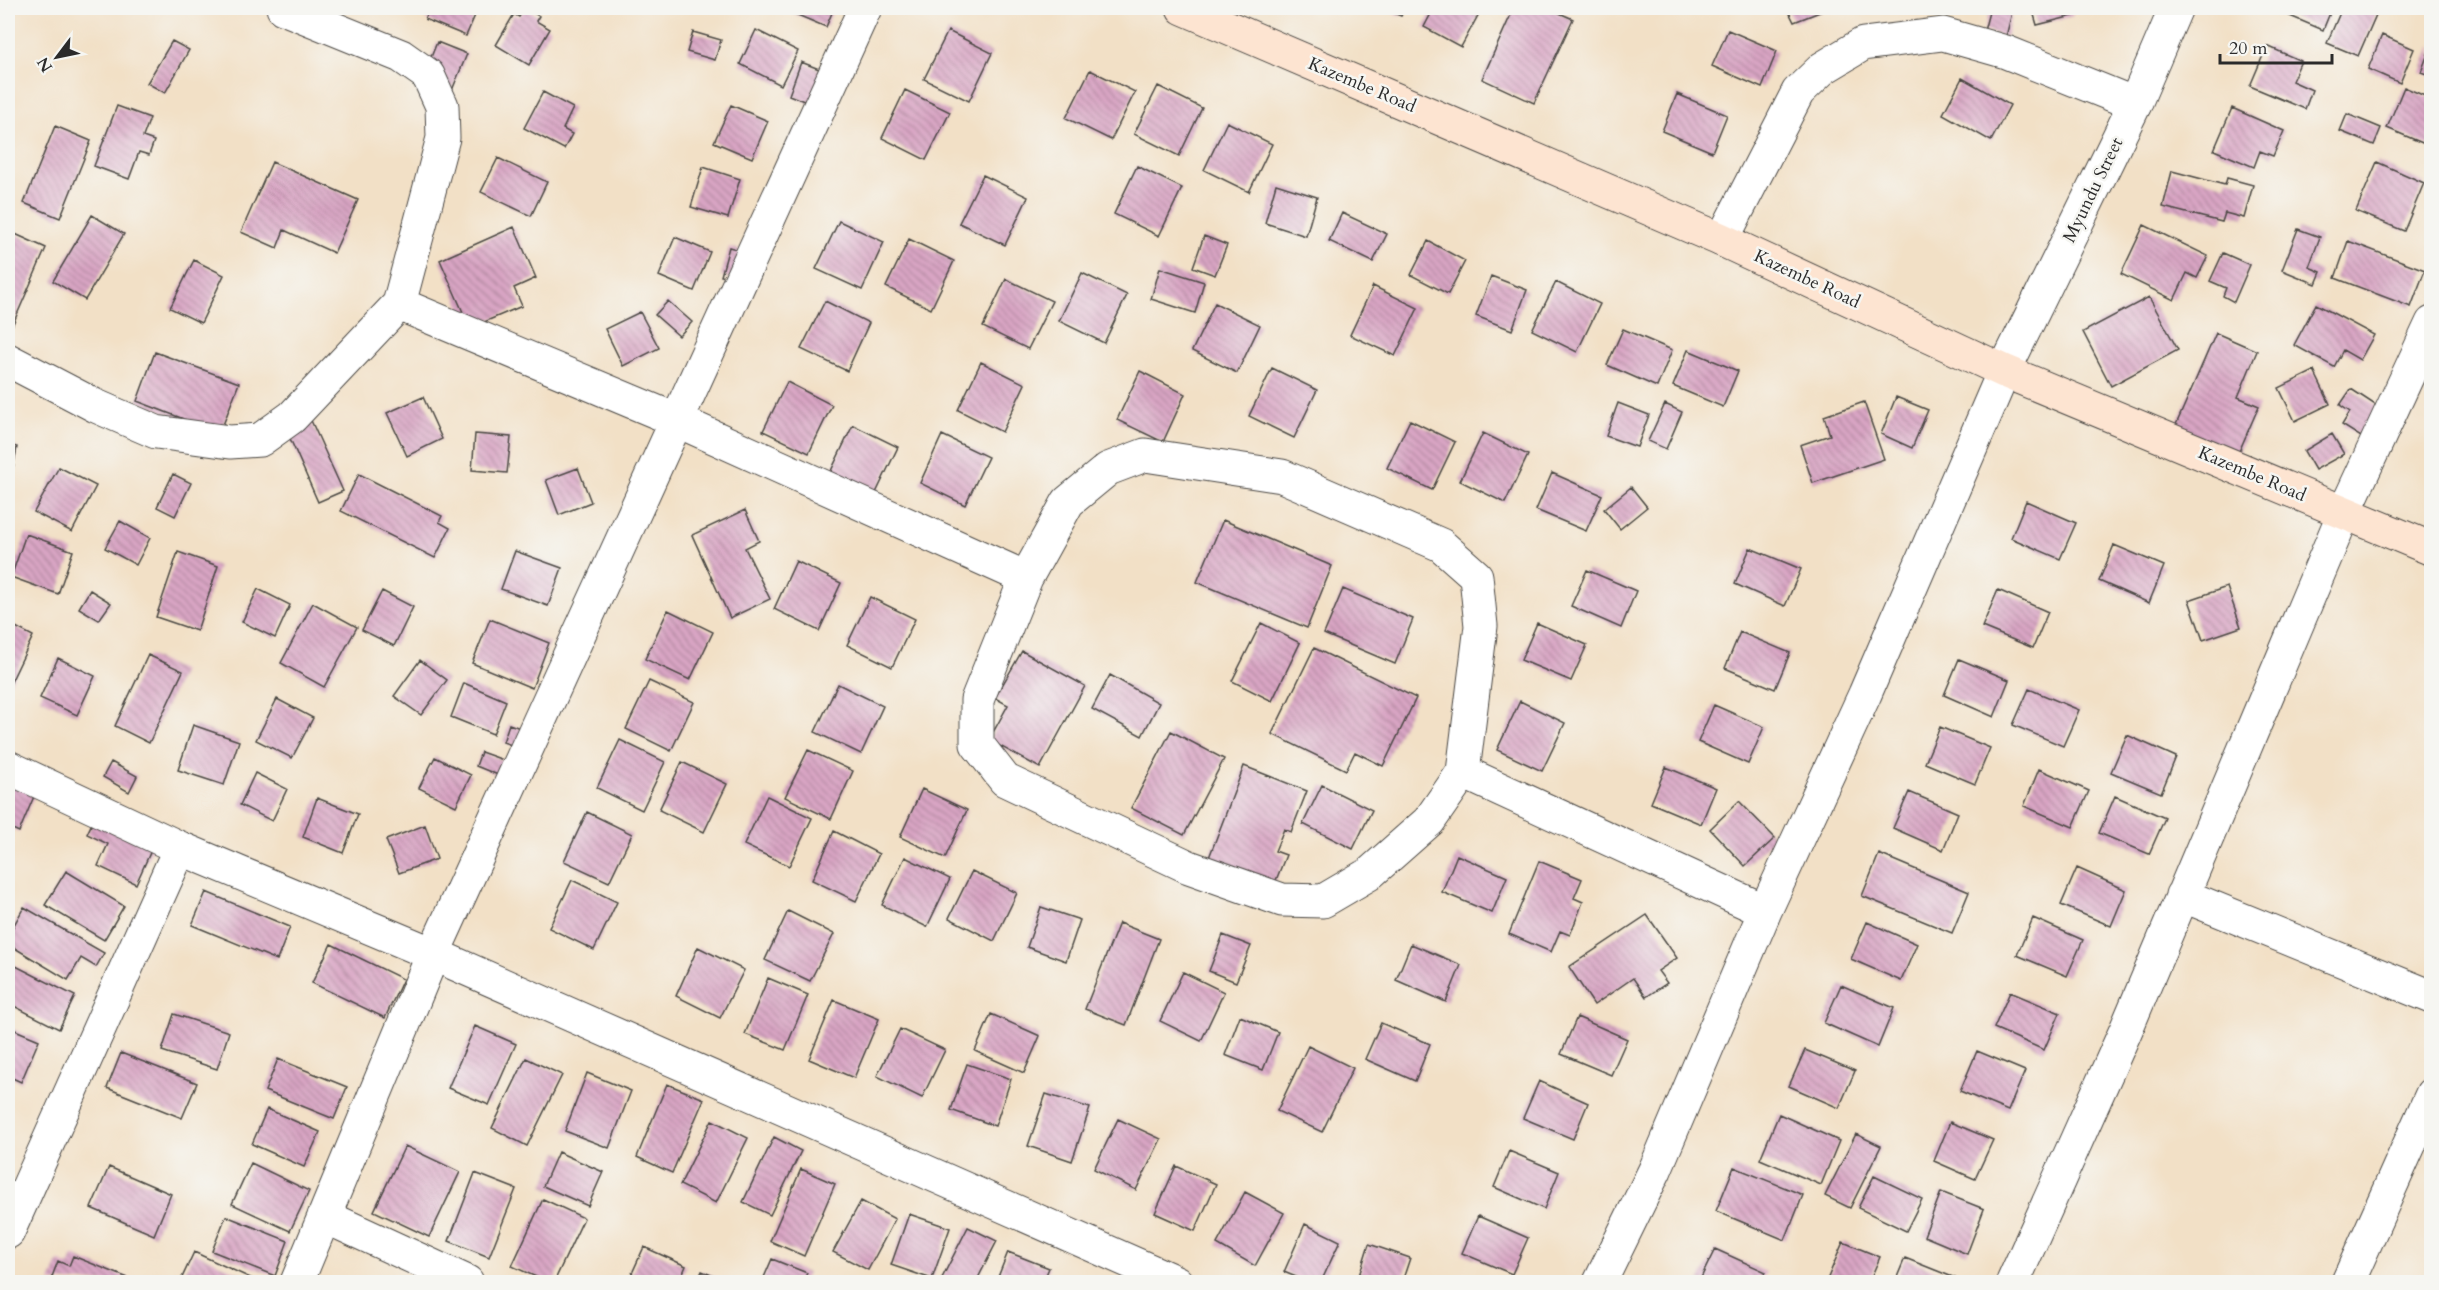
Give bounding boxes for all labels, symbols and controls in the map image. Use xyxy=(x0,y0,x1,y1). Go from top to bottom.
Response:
north arrow xyxy=(27,27,87,87)
scale bar xyxy=(2220,27,2332,65)
text: 20 m xyxy=(2229,36,2268,61)
street label: Kazembe Road xyxy=(1304,51,1420,119)
text: N xyxy=(32,53,58,76)
street label: Myundu Street xyxy=(2057,133,2129,247)
street label: Kazembe Road xyxy=(1750,243,1865,315)
street label: Kazembe Road xyxy=(2194,440,2310,508)

